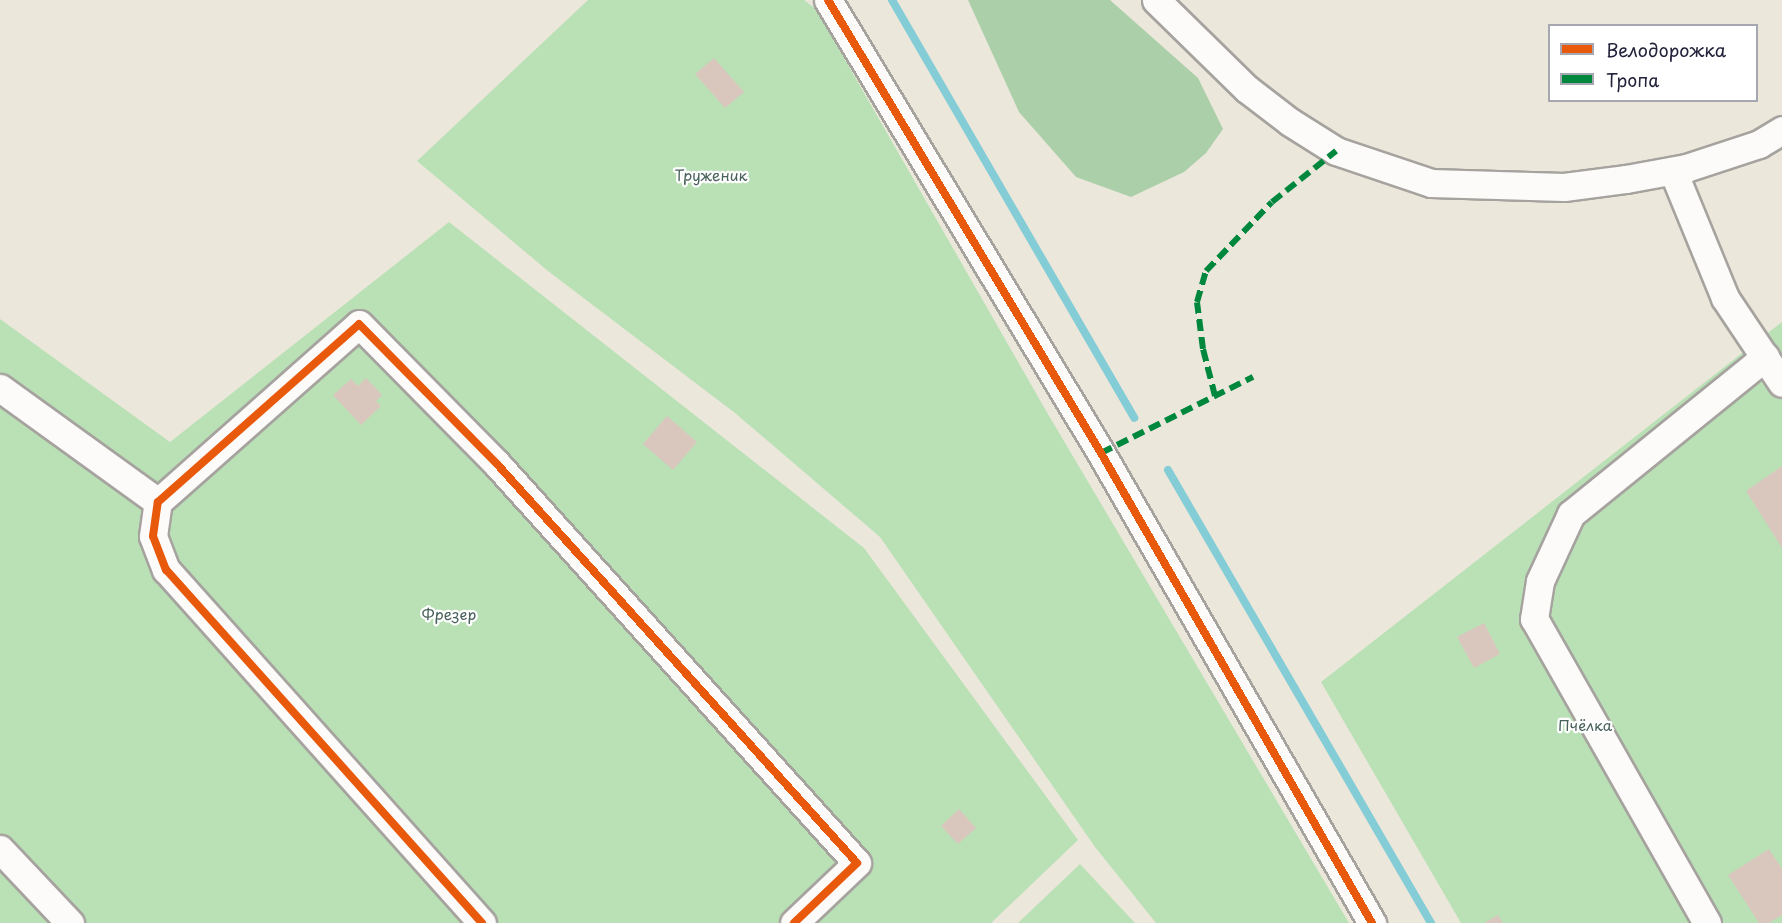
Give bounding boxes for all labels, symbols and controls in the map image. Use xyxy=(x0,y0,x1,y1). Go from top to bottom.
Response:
legend xyxy=(1548,24,1758,102)
text: Велодорожка xyxy=(1606,36,1726,63)
text: Тропа xyxy=(1606,66,1659,93)
park label: Труженик xyxy=(675,166,747,184)
park label: Фрезер xyxy=(422,605,476,623)
park label: Пчёлка xyxy=(1558,716,1612,734)

